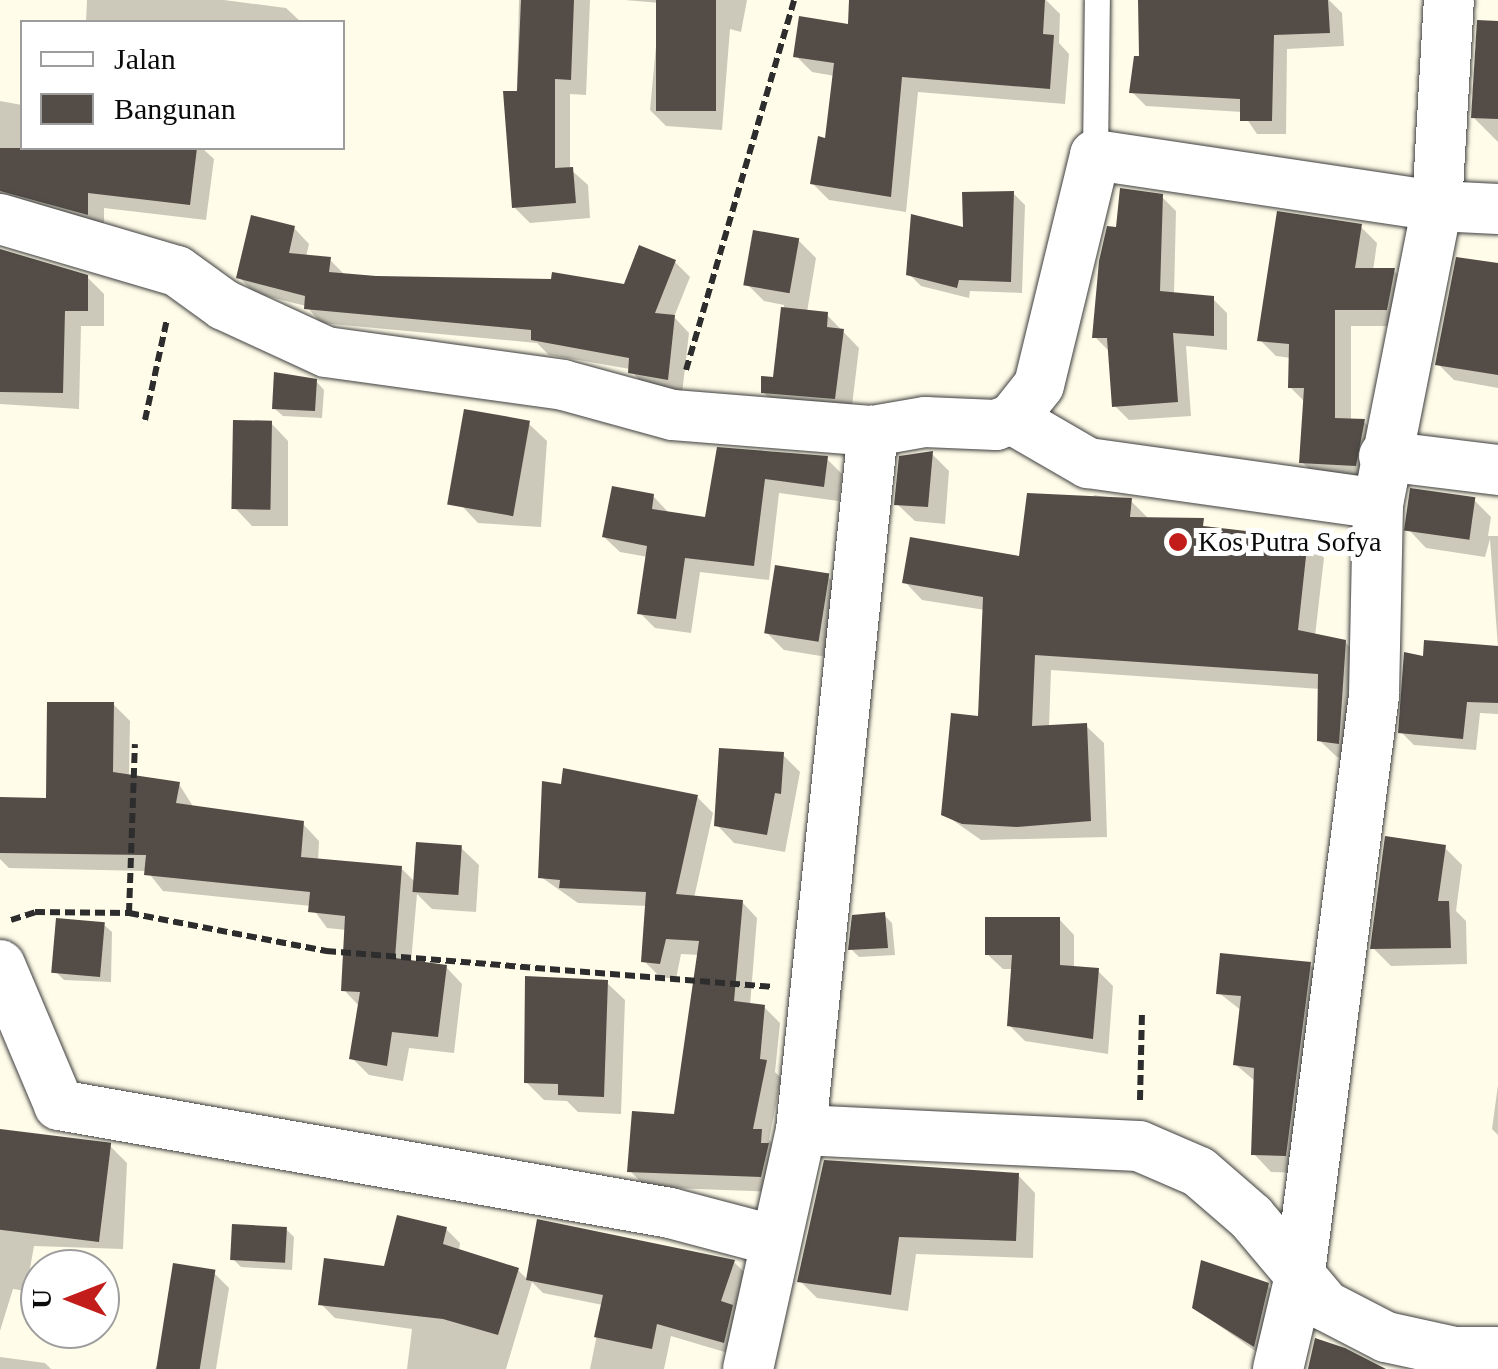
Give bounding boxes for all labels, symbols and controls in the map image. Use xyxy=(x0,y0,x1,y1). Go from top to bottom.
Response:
legend xyxy=(20,20,345,150)
text: Jalan xyxy=(114,42,176,75)
text: Bangunan xyxy=(114,92,236,125)
place label: Kos Putra Sofya xyxy=(1198,525,1382,559)
marker: Kos Putra Sofya xyxy=(1167,531,1189,553)
north arrow xyxy=(20,1249,120,1349)
text: U xyxy=(26,1289,57,1309)

